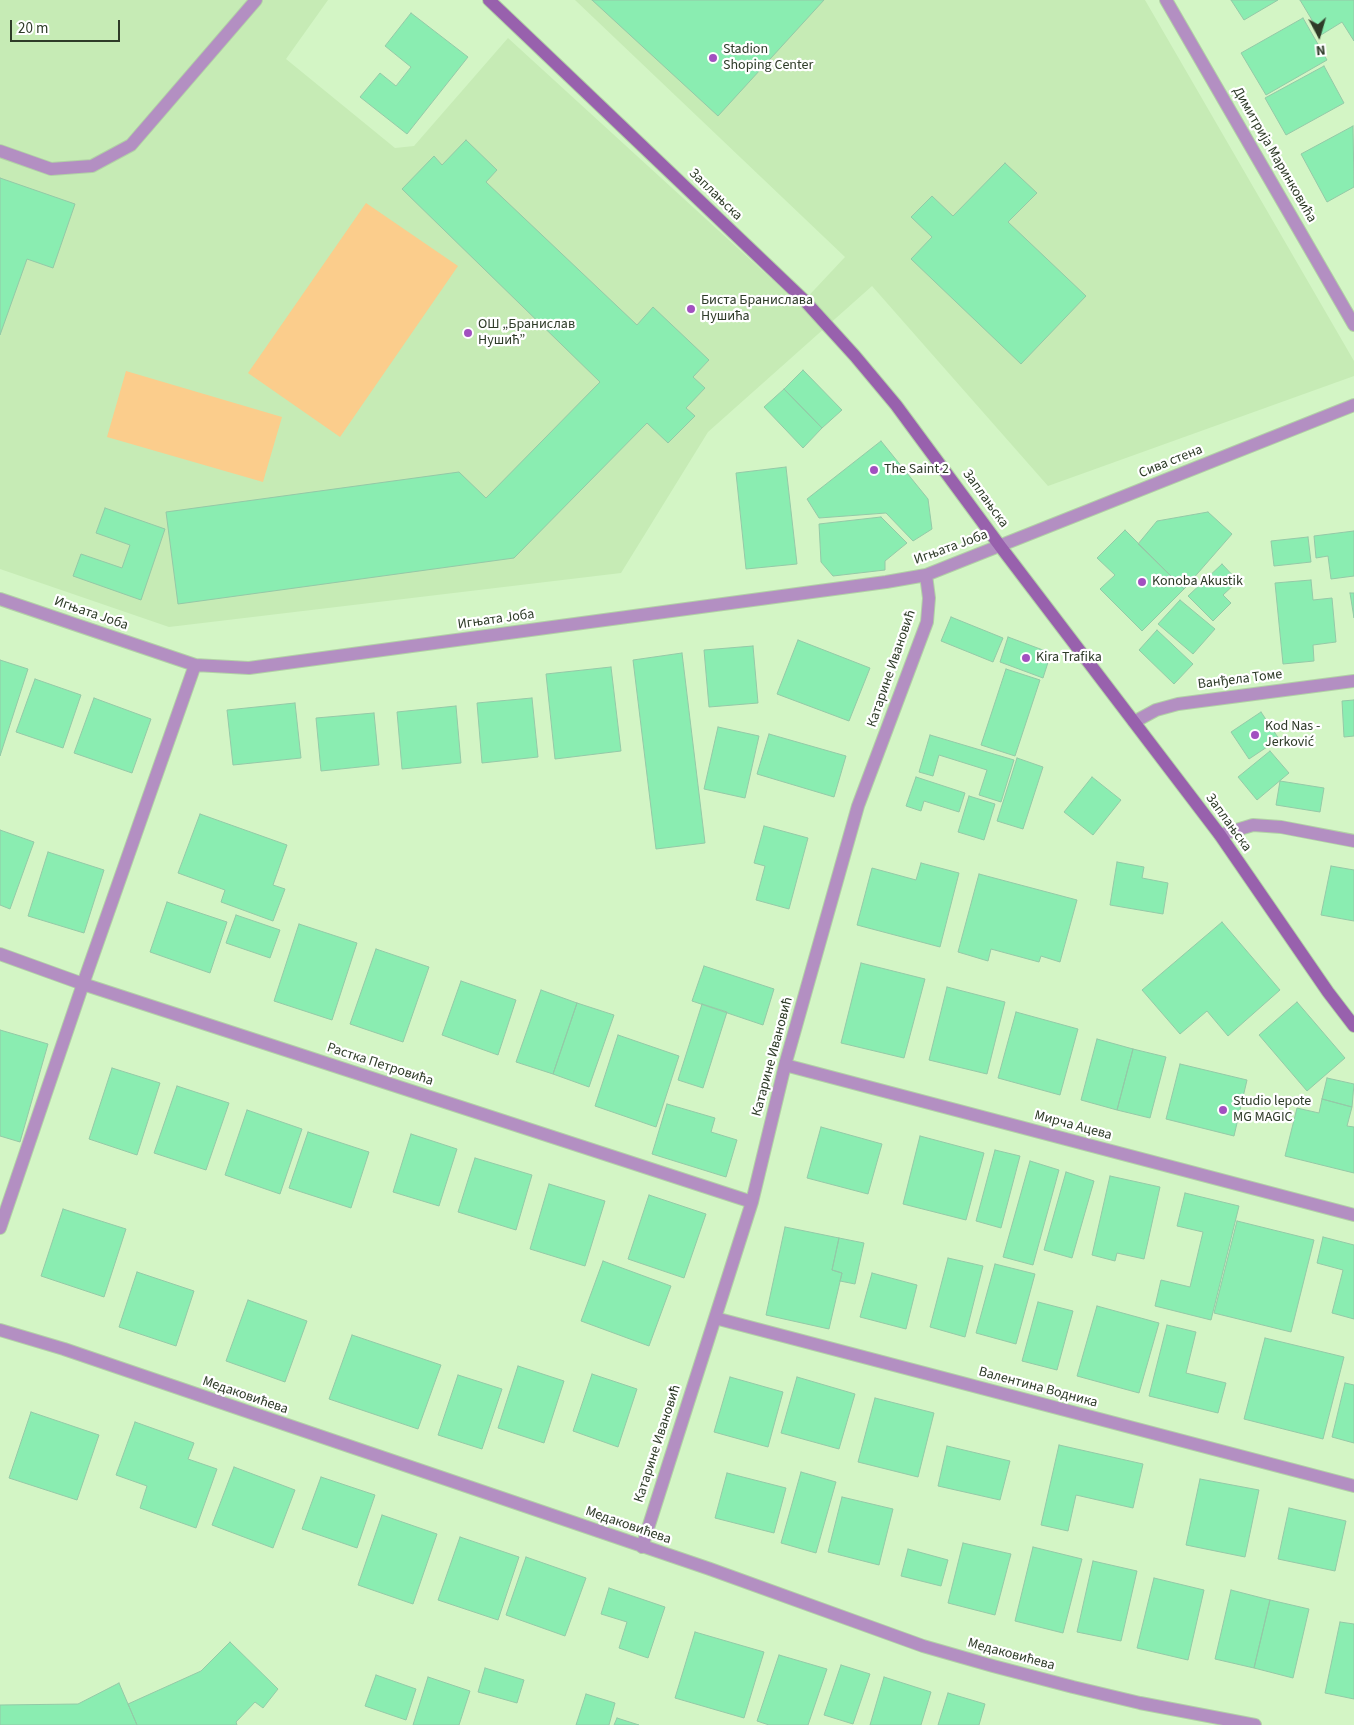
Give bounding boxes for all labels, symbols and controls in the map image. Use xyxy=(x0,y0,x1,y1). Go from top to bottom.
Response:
scale bar xyxy=(12,10,122,42)
north arrow xyxy=(1294,10,1344,60)
text: 20 m xyxy=(18,18,48,39)
text: N xyxy=(1315,39,1326,60)
place label: Stadion Shoping Center xyxy=(723,42,813,74)
marker: Stadion Shoping Center xyxy=(707,52,719,64)
street label: Димитрија Маринковића xyxy=(1228,84,1320,226)
street label: Заплањска xyxy=(685,165,745,225)
place label: Биста Бранислава Нушића xyxy=(701,293,813,326)
marker: Биста Бранислава Нушића xyxy=(685,303,697,315)
place label: ОШ „Бранислав Нушић” xyxy=(478,317,575,350)
marker: ОШ „Бранислав Нушић” xyxy=(462,327,474,339)
street label: Сива стена xyxy=(1137,442,1205,482)
place label: The Saint 2 xyxy=(884,462,949,478)
marker: The Saint 2 xyxy=(868,464,880,476)
street label: Заплањска xyxy=(958,467,1012,531)
street label: Игњата Јоба xyxy=(912,527,990,569)
place label: Konoba Akustik xyxy=(1152,574,1243,590)
marker: Konoba Akustik xyxy=(1136,576,1148,588)
street label: Игњата Јоба xyxy=(52,593,130,635)
street label: Игњата Јоба xyxy=(457,606,535,634)
street label: Катарине Ивановић xyxy=(864,608,920,730)
place label: Kira Trafika xyxy=(1036,650,1102,666)
marker: Kira Trafika xyxy=(1020,652,1032,664)
street label: Ванђела Томе xyxy=(1197,666,1283,694)
place label: Kod Nas - Jerković xyxy=(1265,719,1320,752)
marker: Kod Nas - Jerković xyxy=(1249,729,1261,741)
street label: Заплањска xyxy=(1201,791,1255,855)
street label: Катарине Ивановић xyxy=(749,995,797,1119)
street label: Растка Петровића xyxy=(325,1040,435,1090)
place label: Studio lepote MG MAGIC xyxy=(1233,1094,1311,1126)
marker: Studio lepote MG MAGIC xyxy=(1217,1104,1229,1116)
street label: Мирча Ацева xyxy=(1032,1108,1114,1144)
street label: Валентина Водника xyxy=(977,1364,1099,1412)
street label: Медаковићева xyxy=(200,1373,290,1419)
street label: Катарине Ивановић xyxy=(631,1383,685,1505)
street label: Медаковићева xyxy=(583,1503,673,1549)
street label: Медаковићева xyxy=(966,1635,1056,1675)

